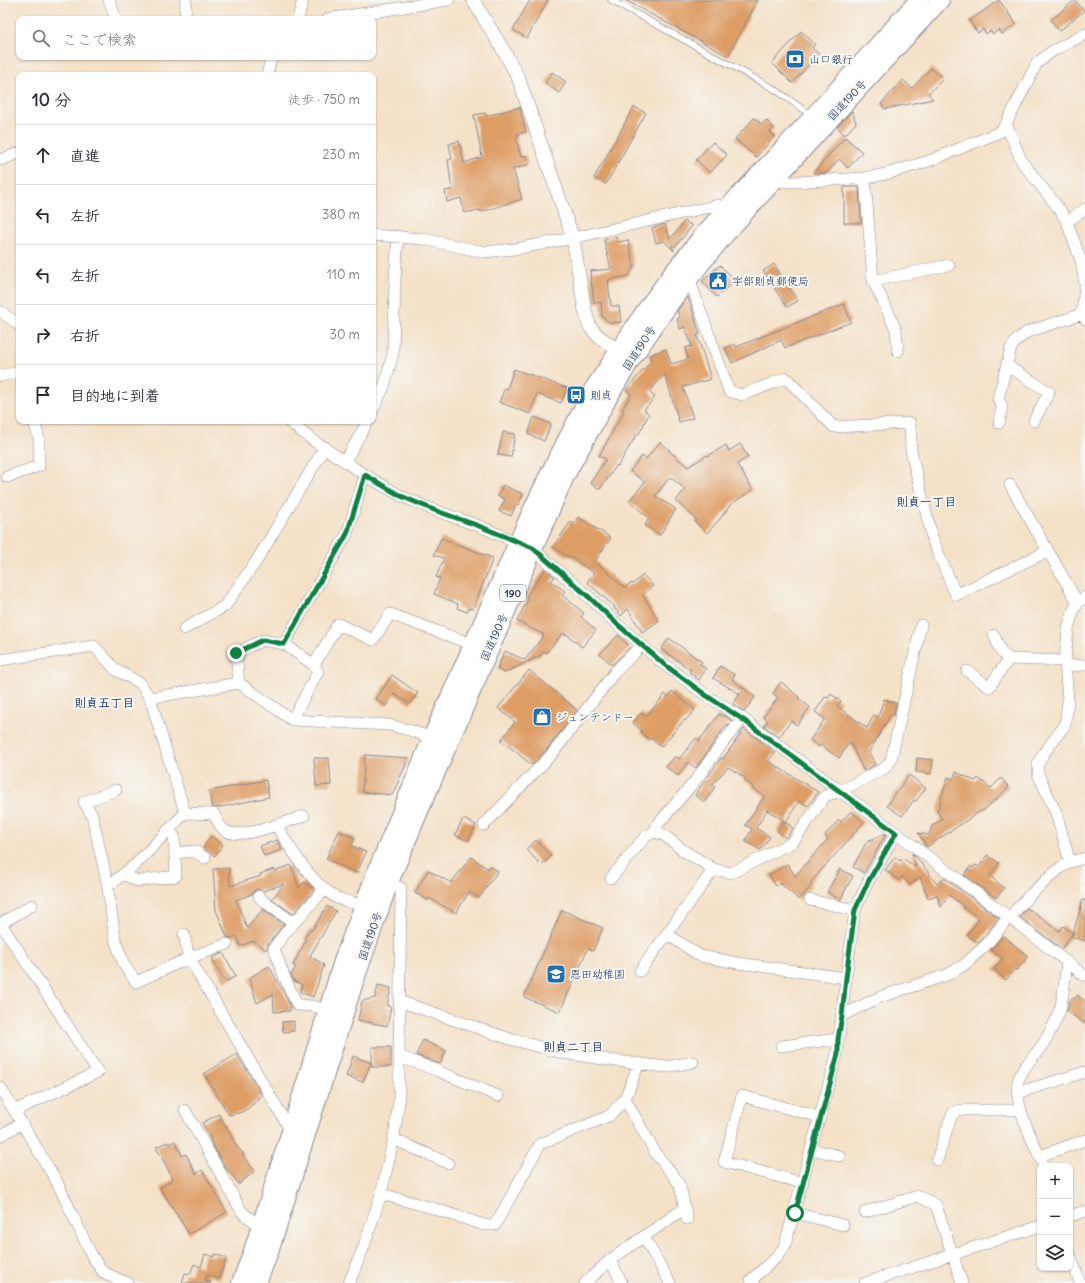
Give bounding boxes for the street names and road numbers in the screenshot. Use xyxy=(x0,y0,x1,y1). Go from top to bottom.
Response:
street label: 国道190号 xyxy=(825,77,869,123)
street label: 国道190号 xyxy=(619,323,659,373)
road number: 190 xyxy=(500,585,526,601)
street label: 国道190号 xyxy=(477,611,511,663)
street label: 国道190号 xyxy=(355,910,385,962)

